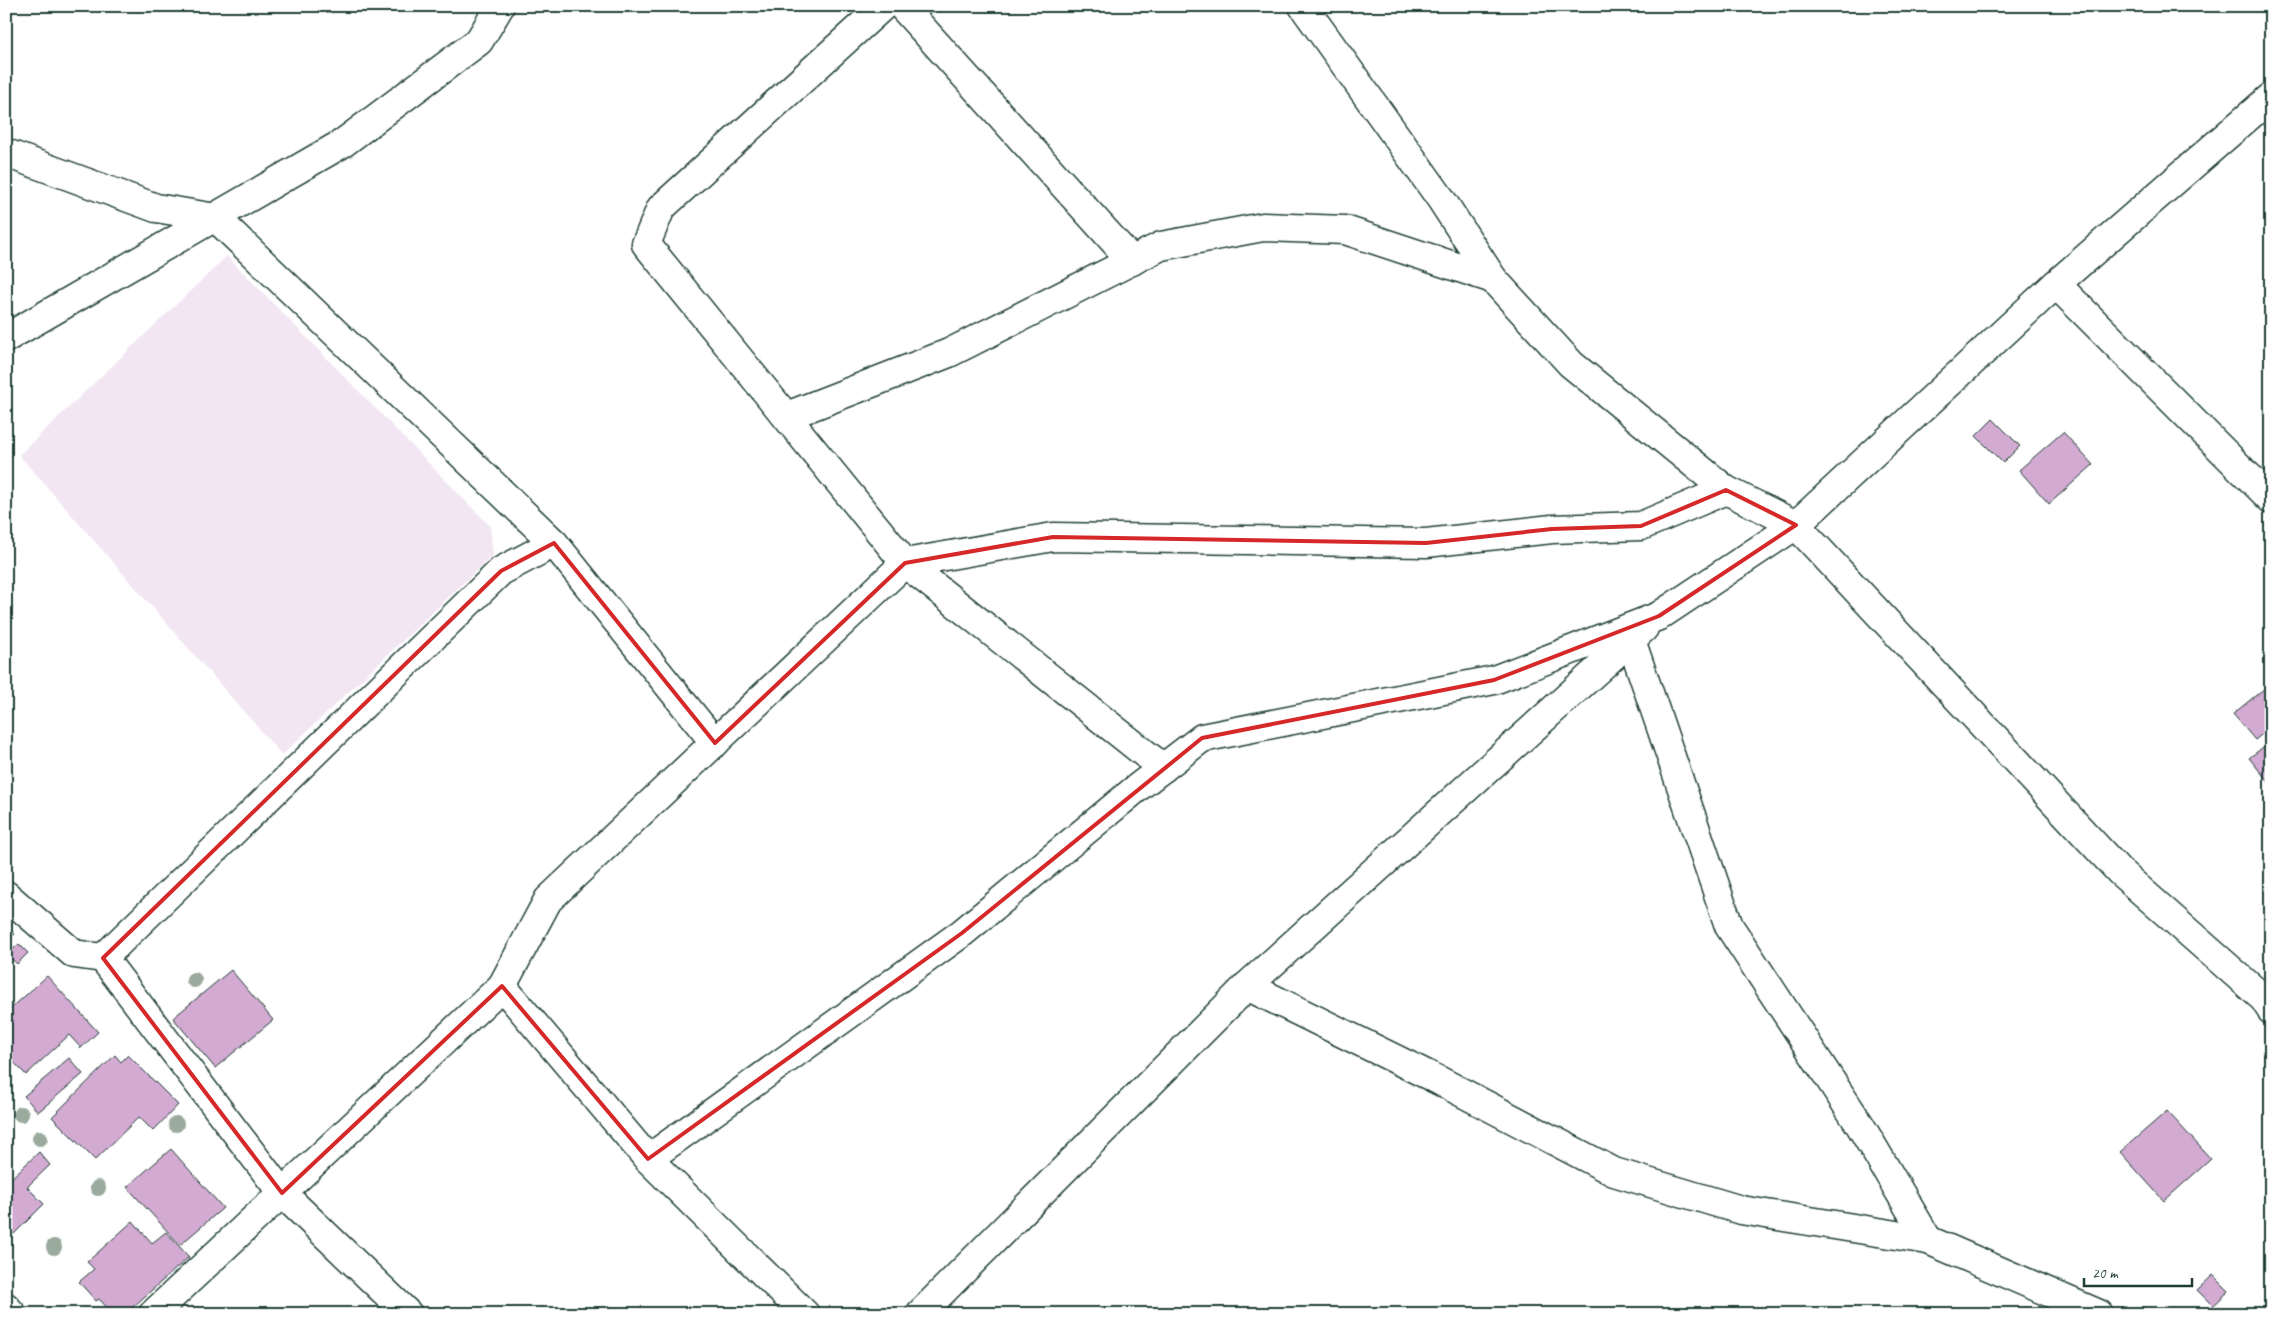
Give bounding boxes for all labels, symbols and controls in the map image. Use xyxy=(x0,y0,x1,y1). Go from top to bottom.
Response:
scale bar xyxy=(2084,1255,2192,1287)
text: 20 m xyxy=(2092,1264,2119,1283)

